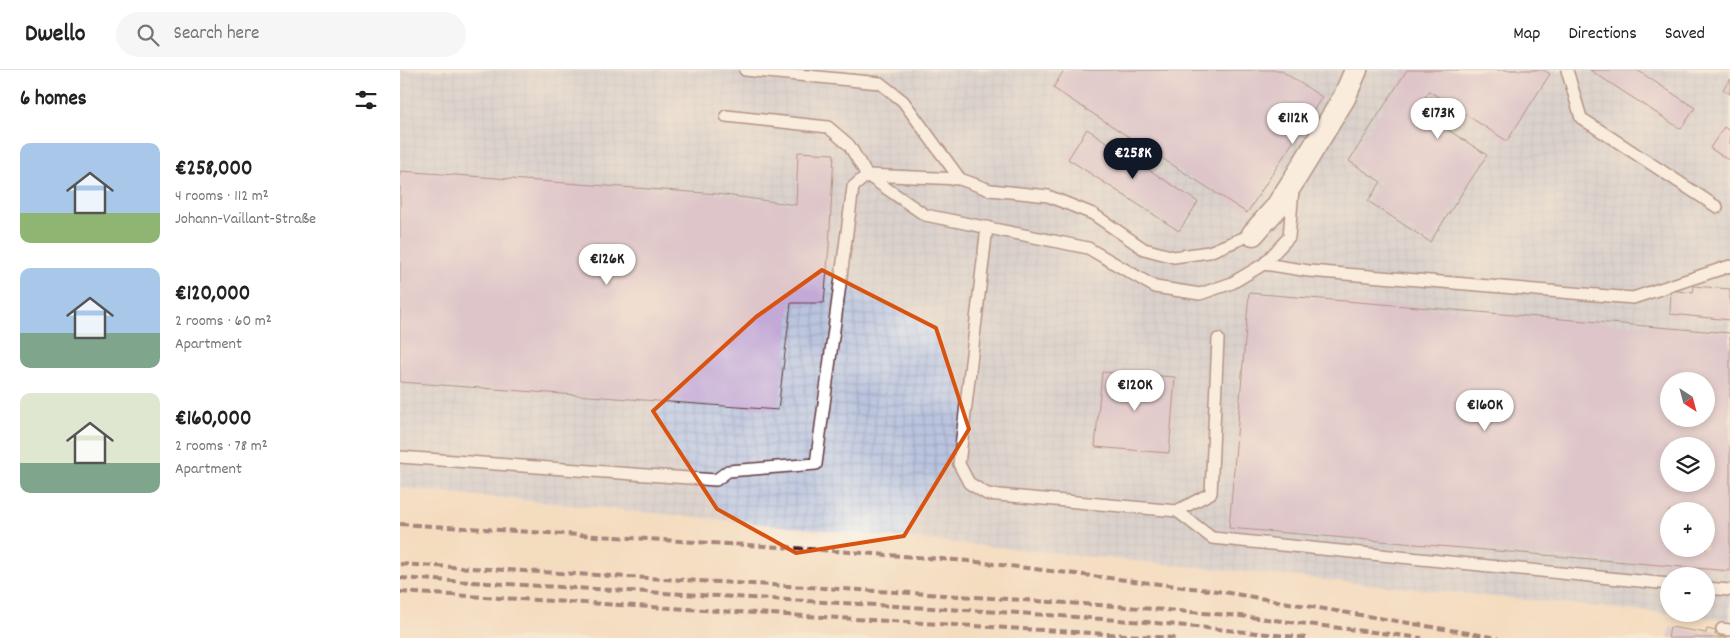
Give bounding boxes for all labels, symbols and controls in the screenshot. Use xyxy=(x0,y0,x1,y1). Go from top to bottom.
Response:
search box xyxy=(116,12,466,57)
text: Dwello xyxy=(25,18,86,52)
icon: search xyxy=(134,21,162,49)
text: Search here xyxy=(174,21,259,48)
text: Map xyxy=(1513,22,1540,47)
text: Directions xyxy=(1568,22,1637,47)
text: Saved xyxy=(1665,22,1705,47)
text: 6 homes xyxy=(20,85,87,115)
icon: filters xyxy=(352,86,380,114)
pin: €173K xyxy=(1403,98,1473,140)
pin: €112K xyxy=(1258,102,1328,145)
text: €173K xyxy=(1421,102,1455,125)
text: €112K xyxy=(1278,107,1308,130)
pin: €258K xyxy=(1098,138,1168,180)
text: €258K xyxy=(1114,142,1152,165)
text: €258,000 xyxy=(175,155,252,185)
icon: home xyxy=(60,163,120,223)
text: 4 rooms · 112 m² xyxy=(175,185,269,208)
text: Johann-Vaillant-Straße xyxy=(175,208,316,231)
pin: €126K xyxy=(572,244,642,286)
text: €126K xyxy=(590,248,624,271)
text: €120,000 xyxy=(175,280,250,310)
icon: home xyxy=(60,288,120,348)
text: 2 rooms · 60 m² xyxy=(175,310,272,333)
text: Apartment xyxy=(175,333,242,356)
pin: €120K xyxy=(1100,370,1170,412)
north arrow xyxy=(1660,372,1715,428)
map controls xyxy=(1660,372,1715,622)
text: €120K xyxy=(1117,374,1153,397)
pin: €160K xyxy=(1450,390,1520,432)
text: €160K xyxy=(1467,394,1503,417)
text: €160,000 xyxy=(175,405,251,435)
icon: home xyxy=(60,413,120,473)
text: 2 rooms · 78 m² xyxy=(175,435,268,458)
button: layers xyxy=(1660,437,1715,492)
text: Apartment xyxy=(175,458,242,481)
button: + xyxy=(1660,502,1715,557)
button: − xyxy=(1660,567,1715,622)

